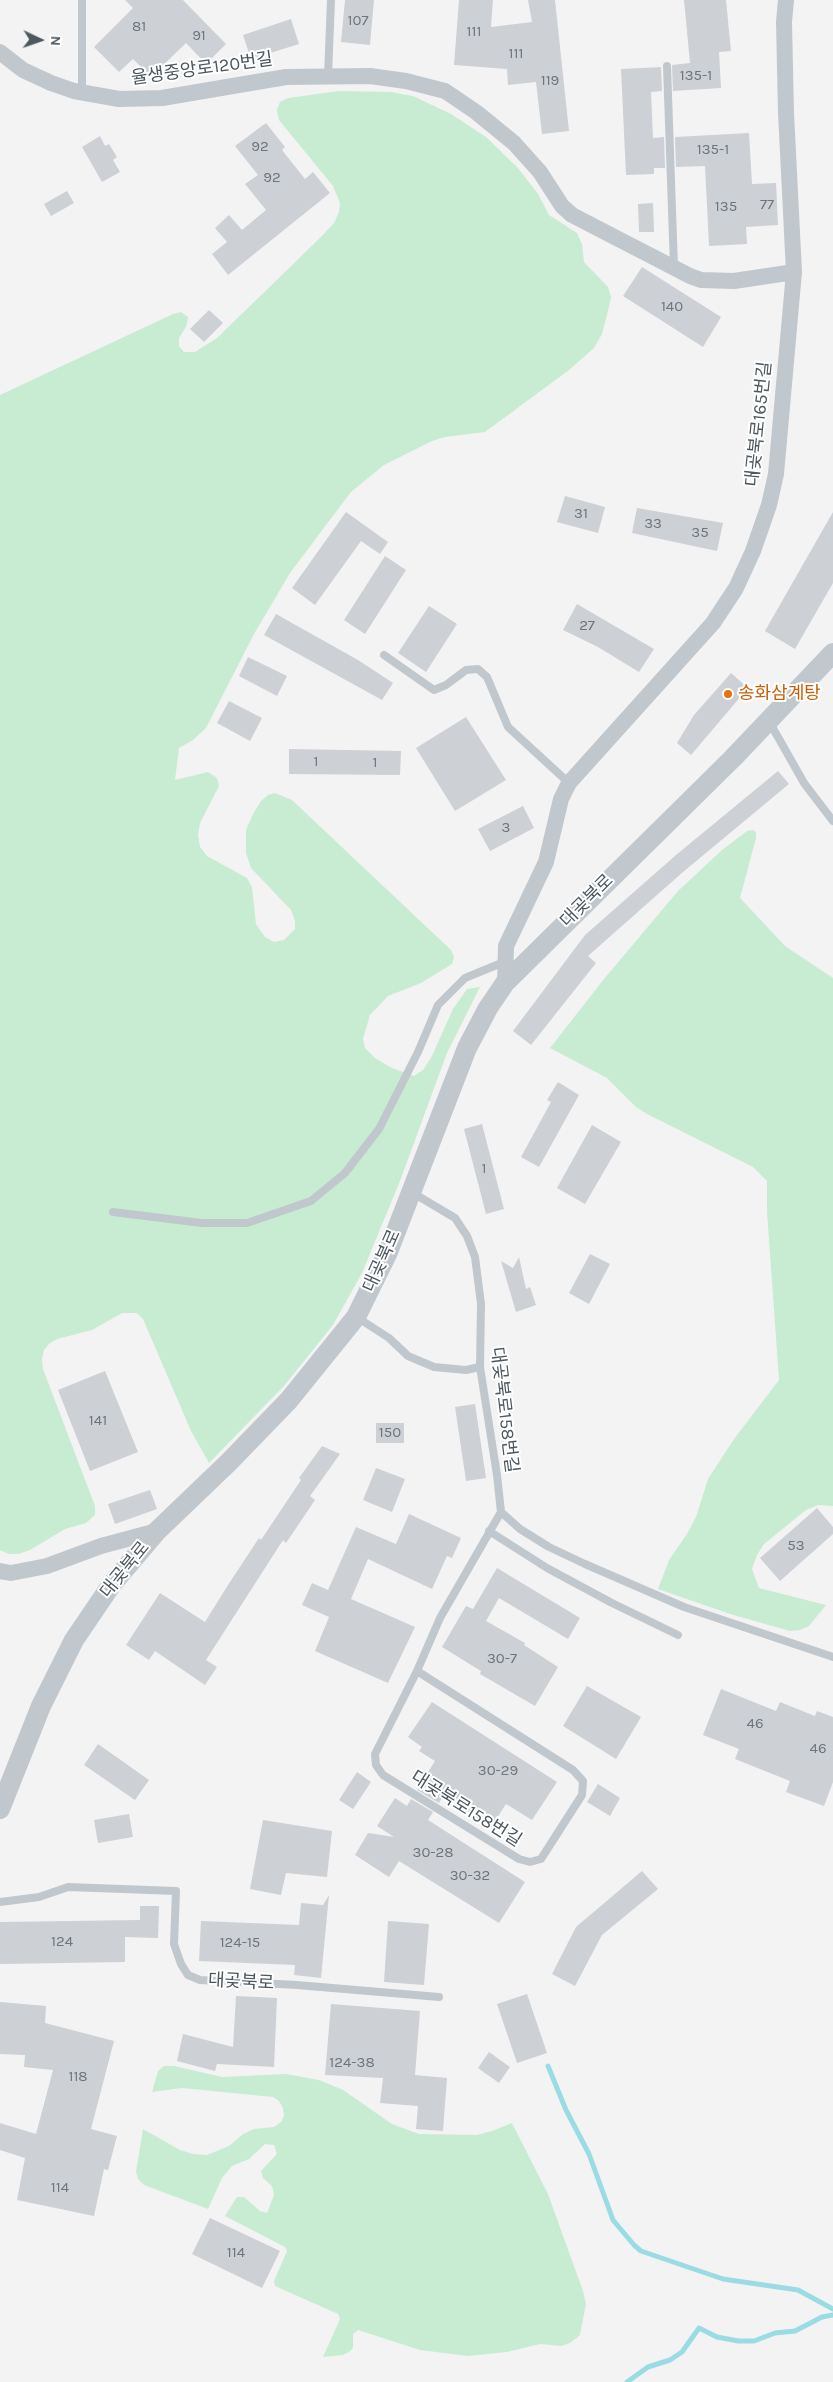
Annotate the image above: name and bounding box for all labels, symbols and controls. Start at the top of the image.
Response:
house number: 107 [348,12,368,30]
north arrow [15,15,65,65]
house number: 81 [132,18,146,36]
house number: 111 [467,23,481,41]
house number: 91 [192,27,206,45]
text: N [47,35,64,46]
house number: 111 [509,45,523,63]
street label: 율생중앙로120번길 [130,48,274,90]
house number: 135-1 [680,67,712,85]
house number: 119 [541,72,559,90]
house number: 92 [251,138,269,156]
house number: 135-1 [697,141,729,159]
house number: 92 [263,169,281,187]
house number: 77 [760,196,774,214]
house number: 135 [715,198,737,216]
house number: 140 [661,298,683,316]
street label: 대곶북로165번길 [742,360,776,488]
house number: 31 [574,505,588,523]
house number: 33 [644,515,662,533]
house number: 35 [691,524,709,542]
house number: 27 [579,617,595,635]
place label: 송화삼계탕 [738,683,821,705]
marker: 송화삼계탕 [722,688,734,700]
house number: 1 [314,753,318,771]
house number: 1 [373,754,377,772]
house number: 3 [502,819,510,837]
street label: 대곶북로 [556,870,618,932]
house number: 1 [482,1160,486,1178]
street label: 대곶북로 [359,1226,405,1296]
street label: 대곶북로158번길 [486,1346,522,1474]
house number: 141 [89,1412,107,1430]
house number: 150 [379,1424,401,1442]
street label: 대곶북로 [96,1537,154,1603]
house number: 53 [787,1537,805,1555]
house number: 30-7 [487,1650,517,1668]
house number: 46 [747,1715,763,1733]
house number: 46 [810,1740,826,1758]
house number: 30-29 [478,1762,518,1780]
street label: 대곶북로158번길 [407,1766,525,1852]
house number: 30-28 [413,1844,453,1862]
house number: 30-32 [450,1867,490,1885]
house number: 124 [51,1933,73,1951]
house number: 124-15 [220,1934,260,1952]
street label: 대곶북로 [207,1969,275,1995]
house number: 124-38 [329,2054,375,2072]
house number: 118 [68,2068,88,2086]
house number: 114 [51,2179,69,2197]
house number: 114 [227,2244,245,2262]

